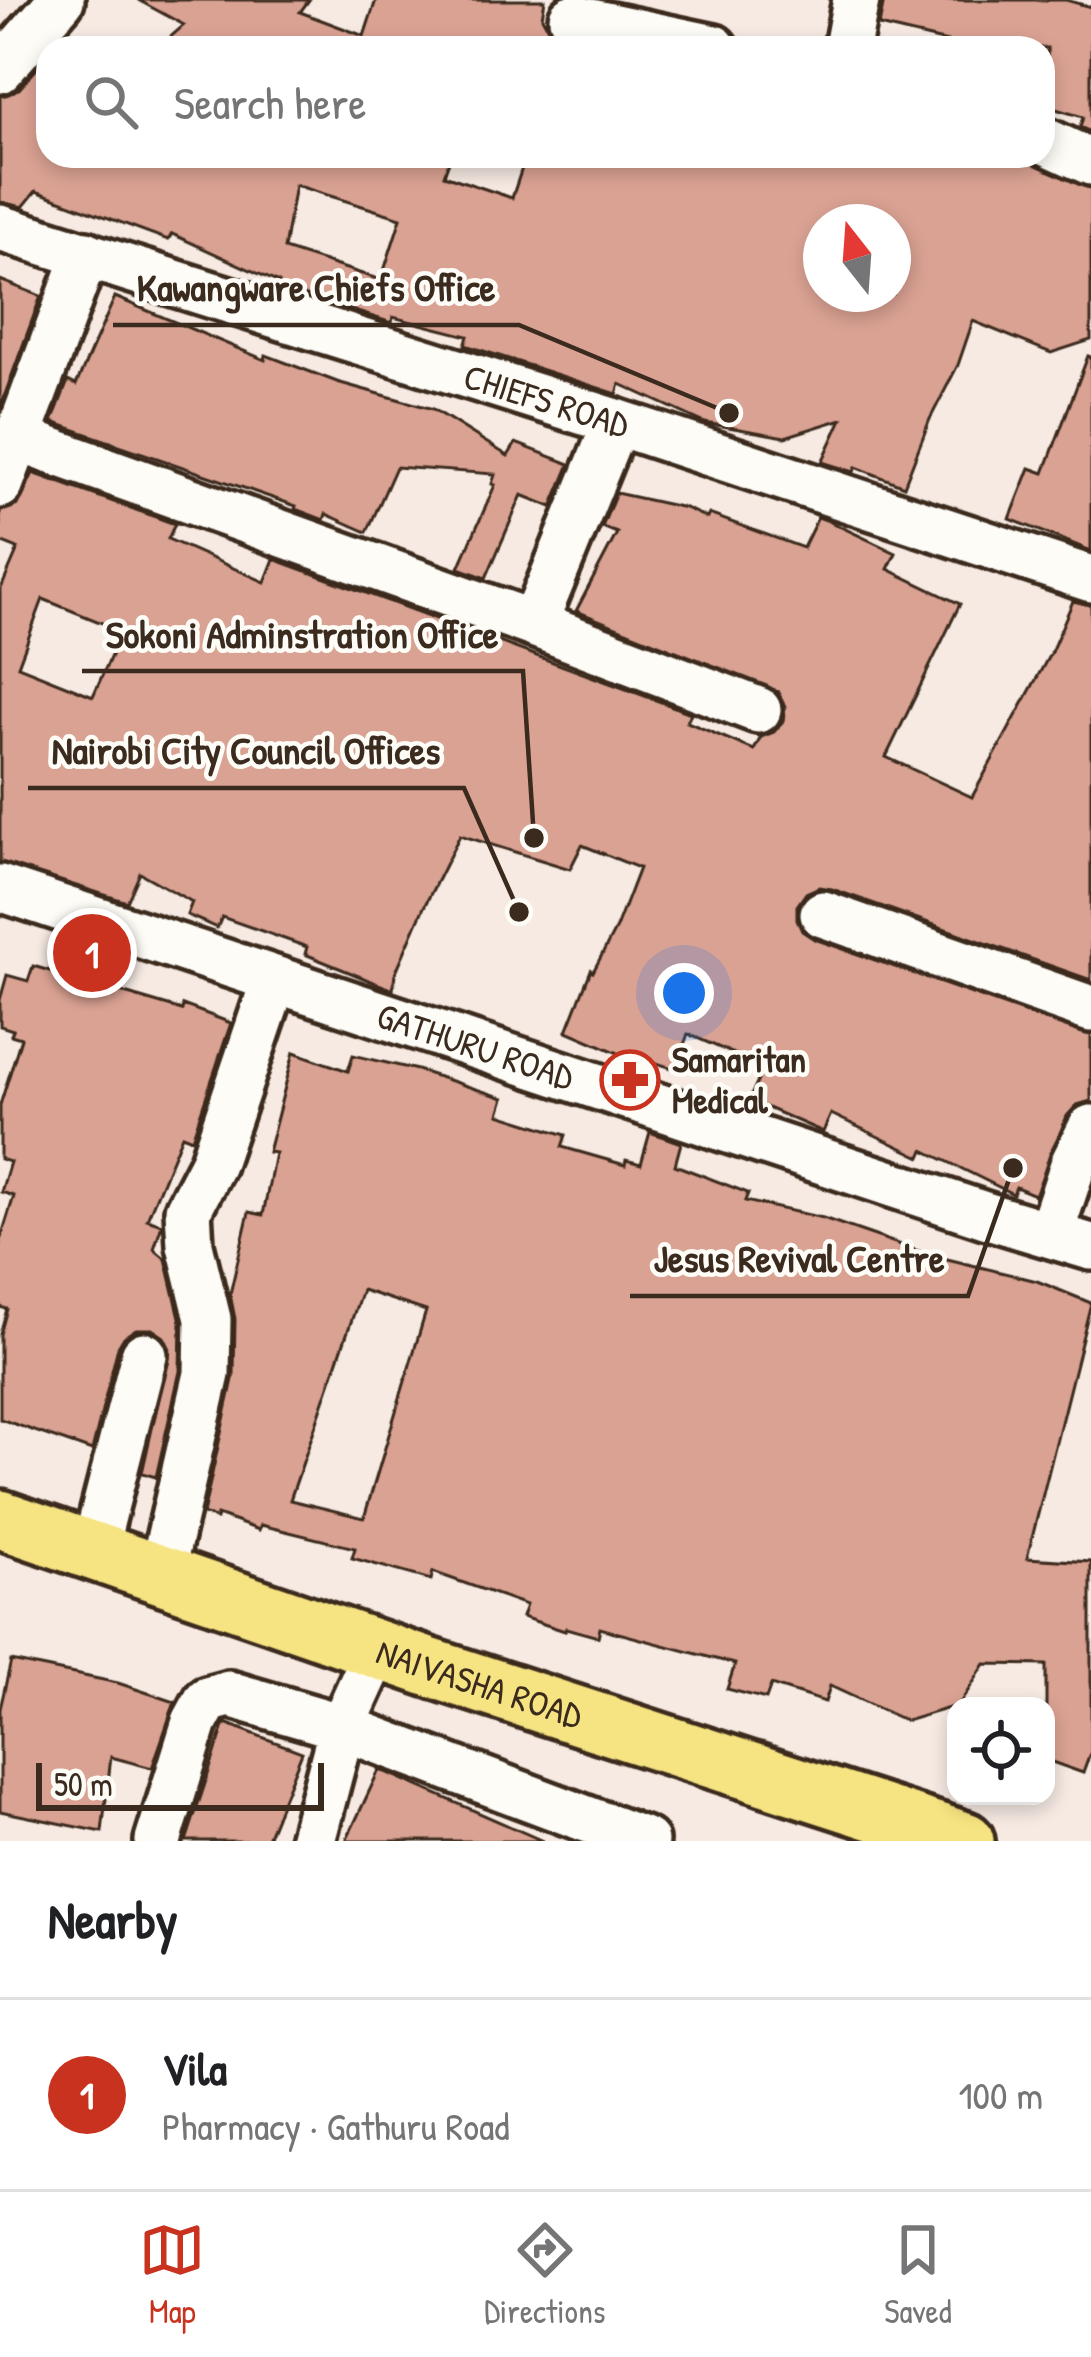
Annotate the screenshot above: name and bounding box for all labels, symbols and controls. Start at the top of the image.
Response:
search box [36,36,1055,168]
icon: search [78,69,144,135]
text: Search here [174,72,366,133]
north arrow [803,204,911,312]
callout: Kawangware Chiefs Office [113,250,519,325]
text: Kawangware Chiefs Office [137,260,496,314]
street label: CHIEFS ROAD [458,351,636,449]
callout: Sokoni Adminstration Office [82,596,523,671]
text: Sokoni Adminstration Office [106,607,499,660]
callout: Nairobi City Council Offices [28,713,464,788]
text: Nairobi City Council Offices [52,723,440,777]
pin: 1 [53,908,131,998]
your location [654,963,714,1023]
street label: GATHURU ROAD [371,990,580,1101]
place label: Samaritan Medical [672,1034,806,1124]
pharmacy icon: Samaritan Medical [599,1049,661,1111]
callout: Jesus Revival Centre [630,1221,968,1296]
text: Jesus Revival Centre [654,1231,945,1284]
street label: NAIVASHA ROAD [371,1626,589,1739]
map controls [947,1697,1055,1805]
button: locate [947,1697,1055,1805]
scale bar [36,1757,324,1810]
text: 50 m [54,1762,113,1806]
text: Nearby [48,1885,178,1954]
text: Vila [162,2038,227,2099]
text: 1 [80,2068,94,2121]
text: 100 m [958,2068,1043,2121]
text: Pharmacy · Gathuru Road [162,2099,510,2152]
tab: Map [139,2217,205,2333]
tab: Directions [484,2217,606,2333]
tab: Saved [884,2217,952,2333]

